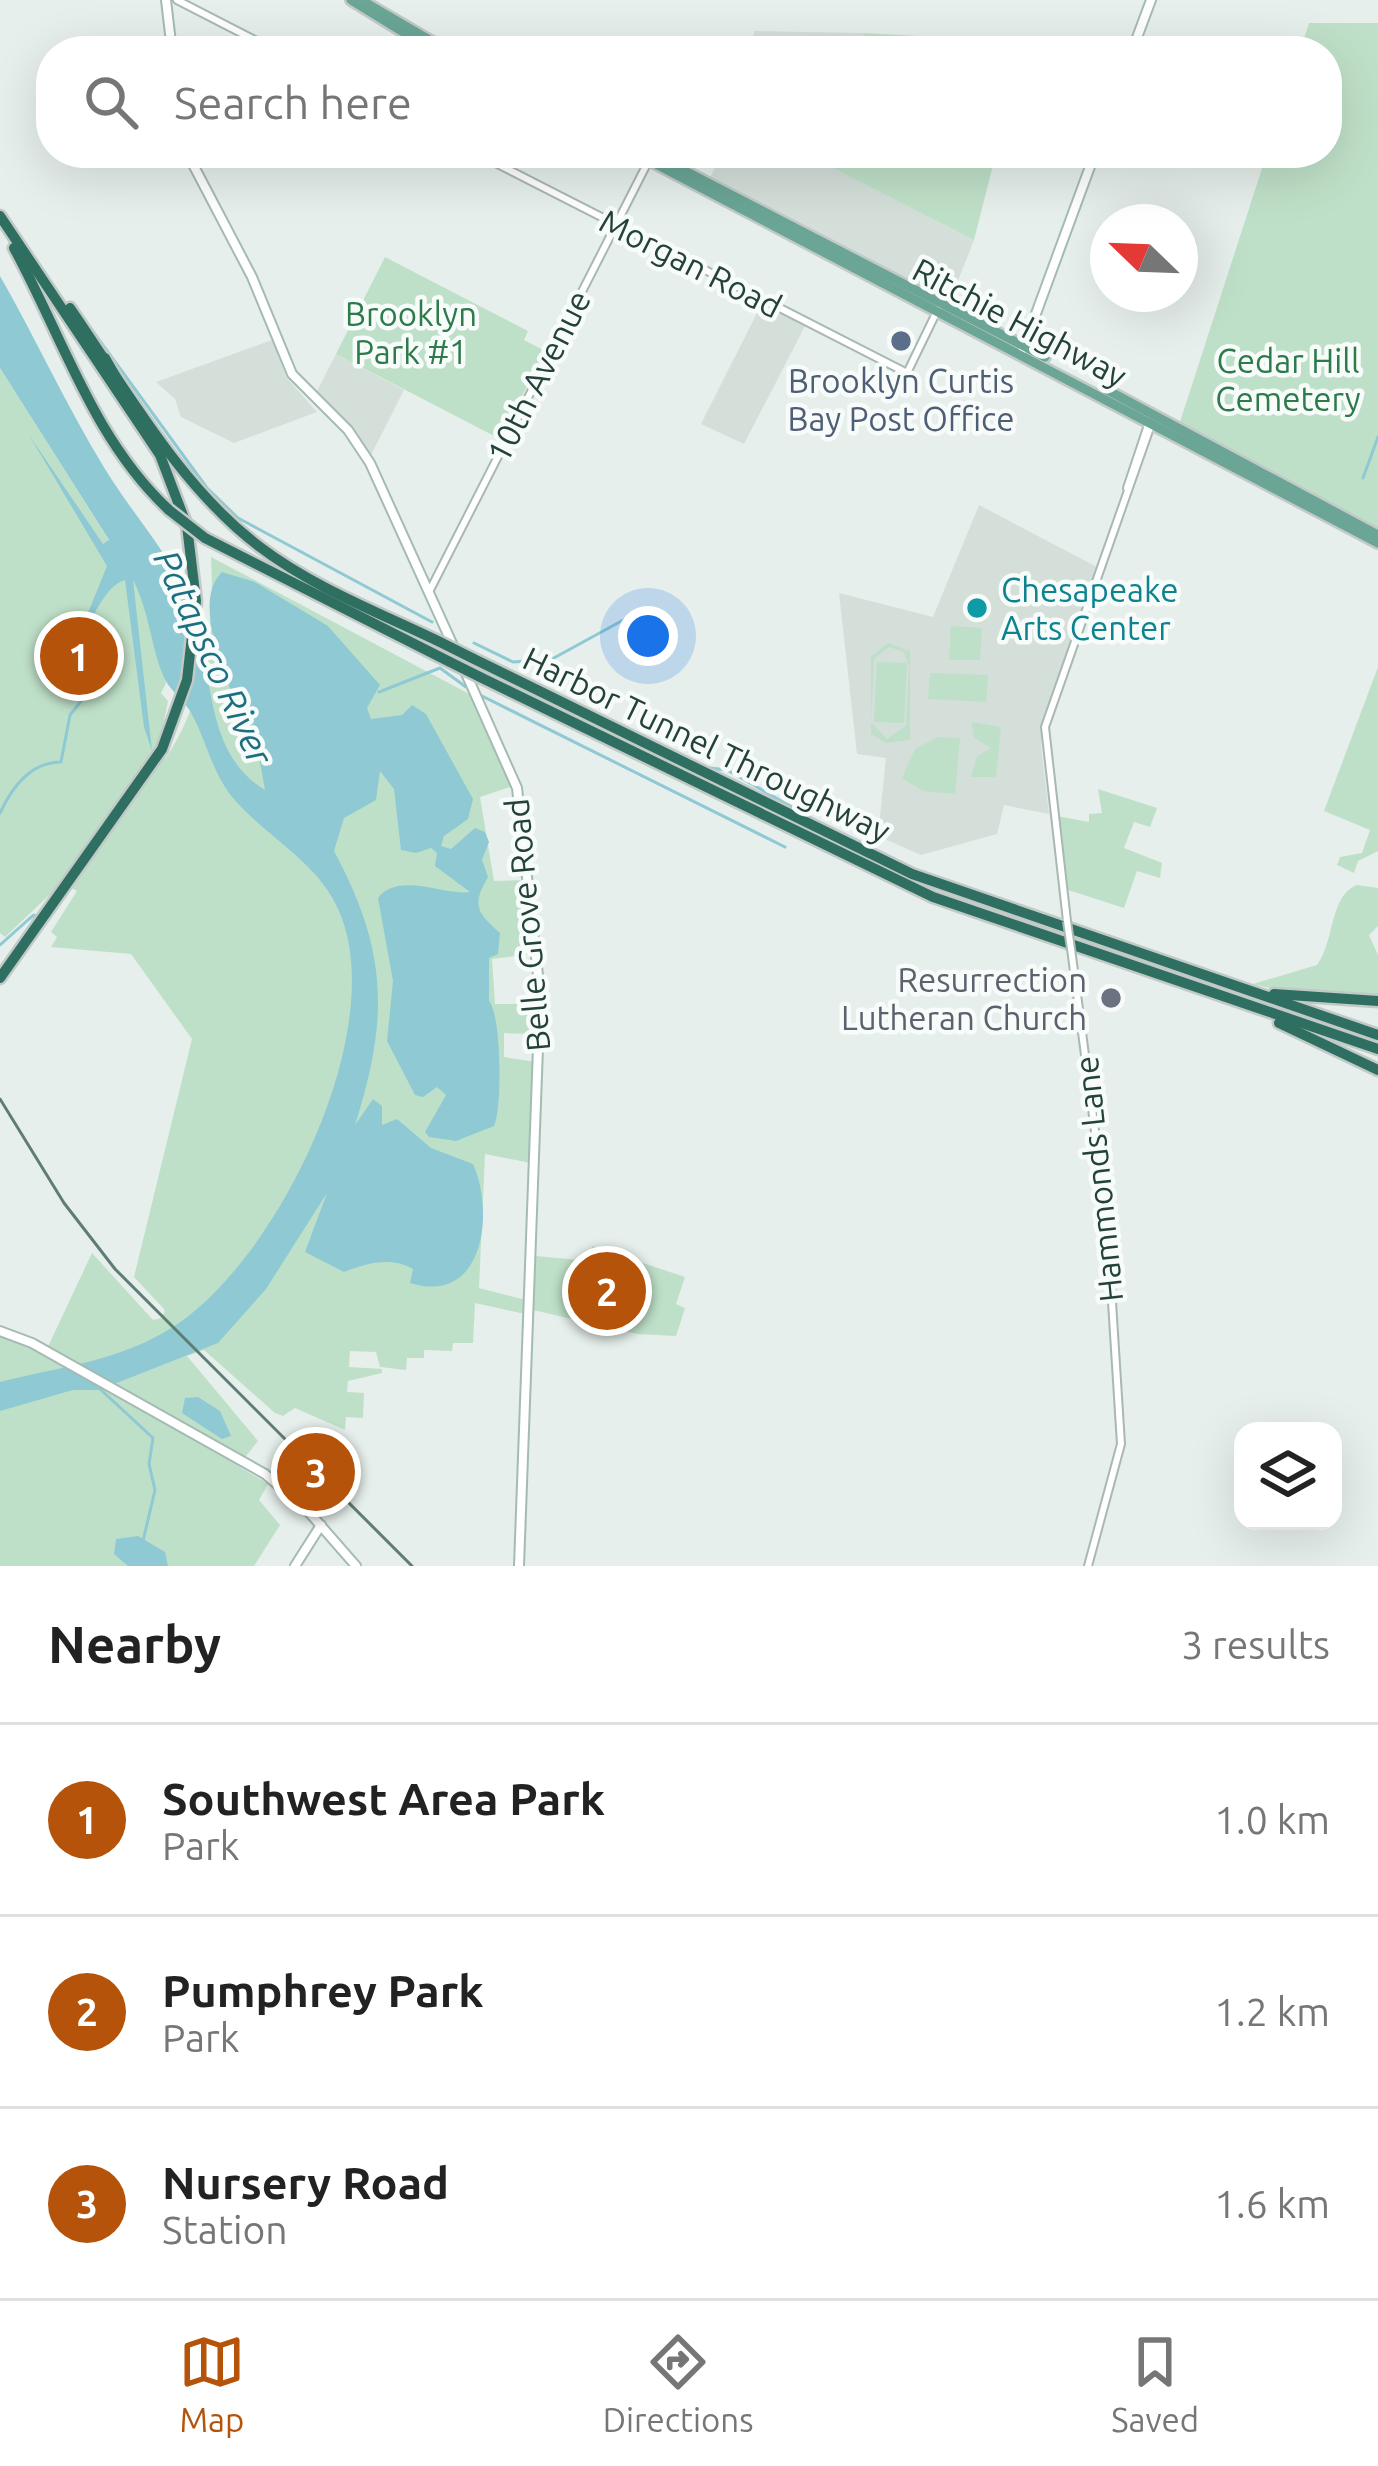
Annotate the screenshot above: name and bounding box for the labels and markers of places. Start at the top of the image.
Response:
marker: Brooklyn Curtis Bay Post Office [888,328,914,354]
place label: Brooklyn Curtis Bay Post Office [787,362,1015,437]
place label: Chesapeake Arts Center [1001,571,1178,646]
marker: Chesapeake Arts Center [964,595,990,621]
pin: 1 [40,611,118,701]
place label: Resurrection Lutheran Church [841,961,1087,1036]
marker: Resurrection Lutheran Church [1098,985,1124,1011]
pin: 2 [568,1246,646,1336]
pin: 3 [277,1427,355,1517]

